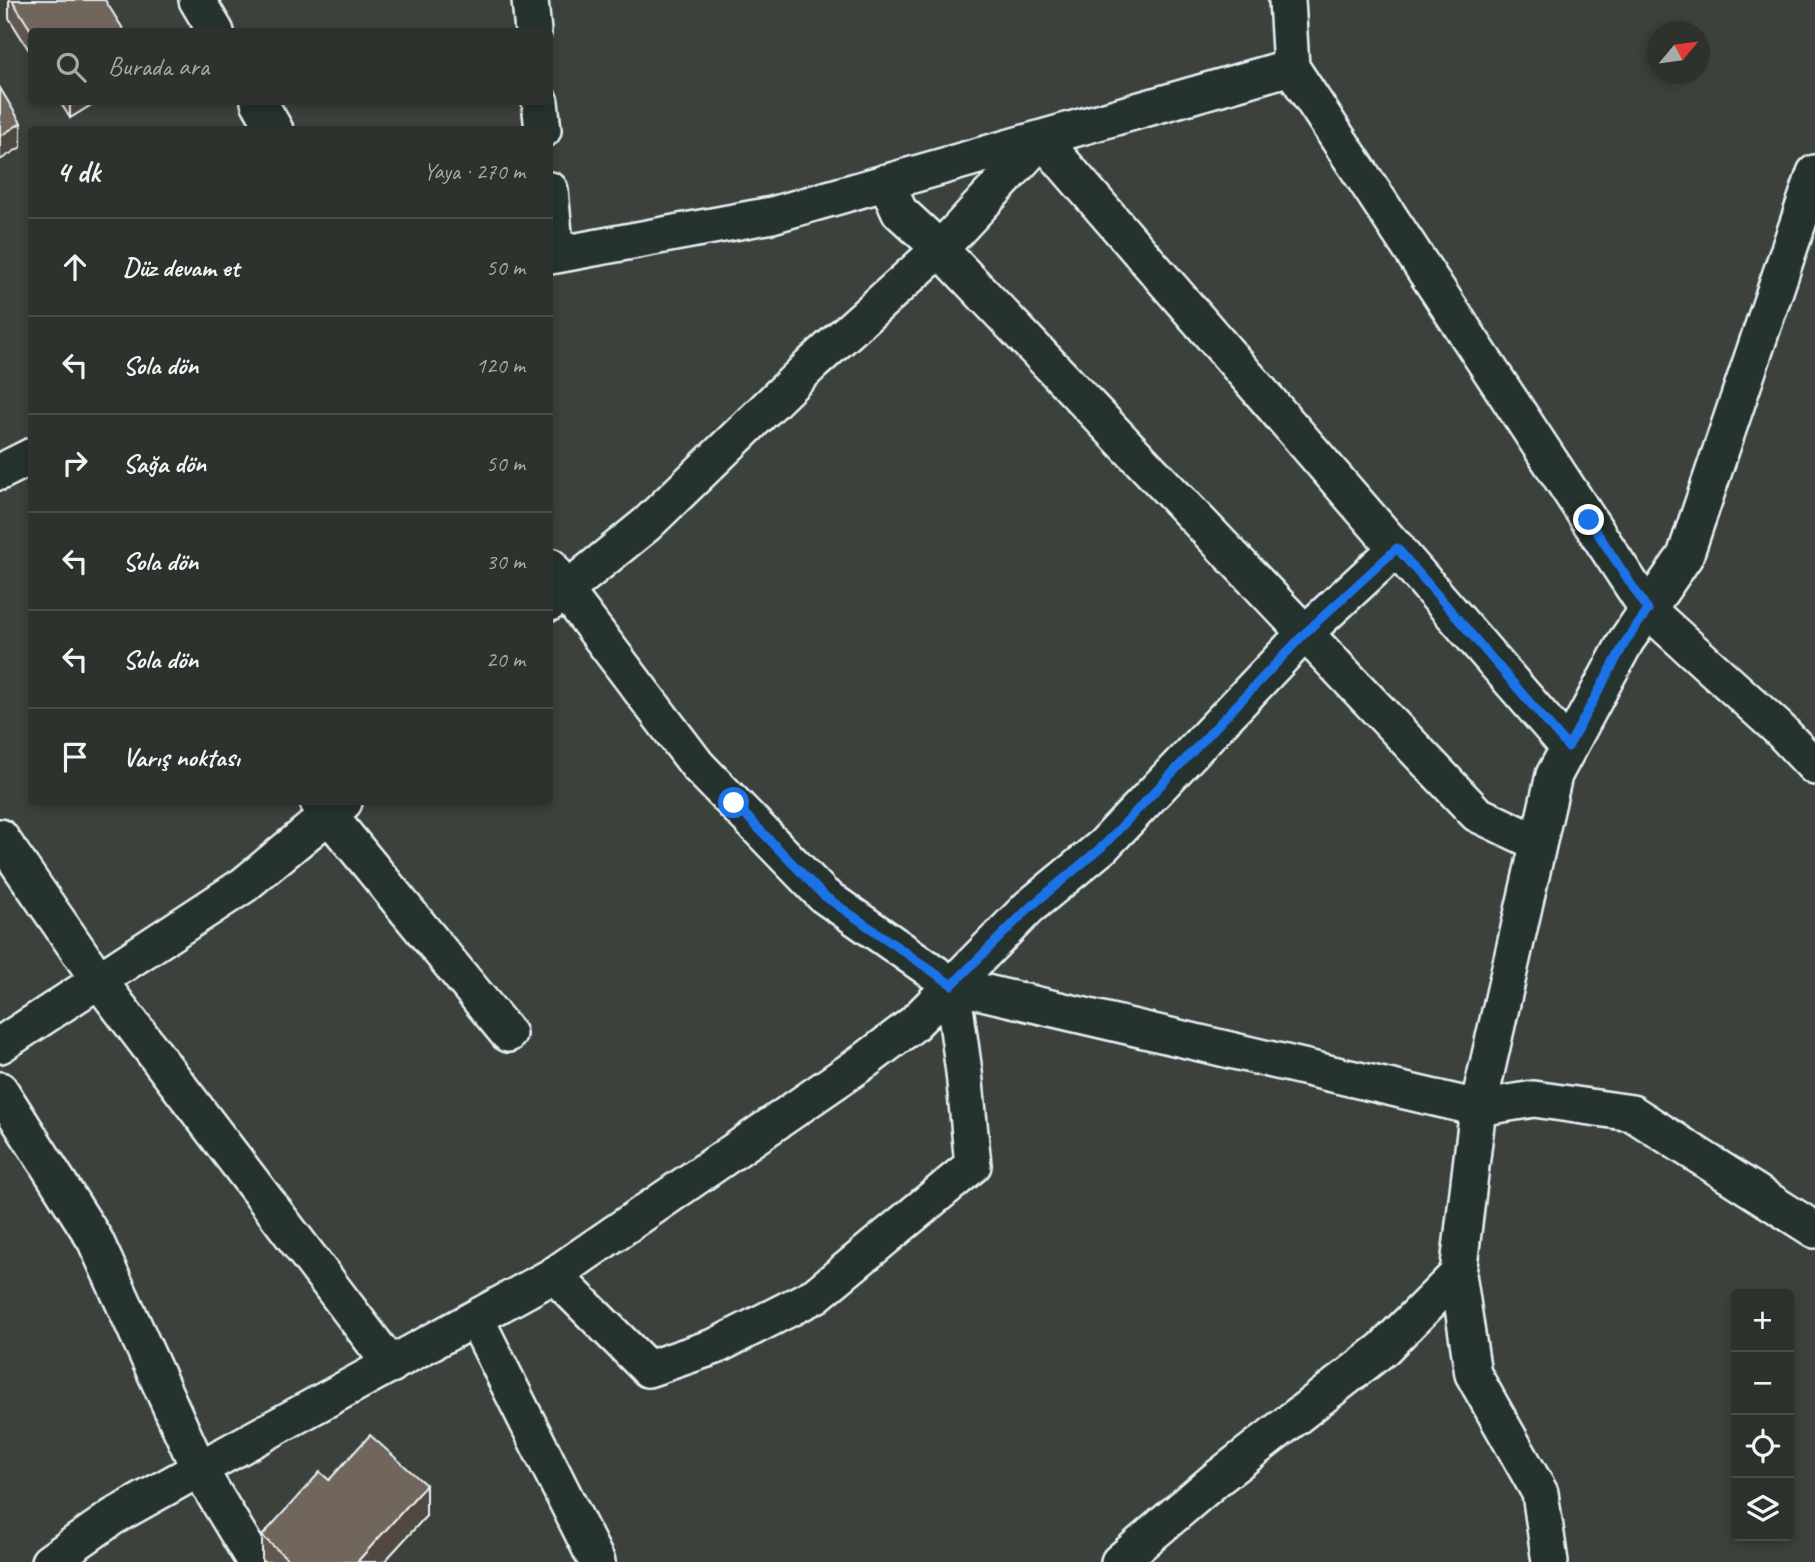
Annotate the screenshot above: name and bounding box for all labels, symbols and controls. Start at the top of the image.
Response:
north arrow [1647,21,1710,84]
search box [28,28,553,105]
icon: search [52,48,90,86]
text: Burada ara [108,50,209,83]
text: 4 dk [56,153,100,191]
text: Yaya · 270 m [423,157,525,186]
icon: ahead [56,248,94,286]
text: Düz devam et [123,251,239,284]
text: 50 m [486,253,525,282]
icon: left [56,346,94,384]
text: Sola dön [123,349,198,382]
text: 120 m [476,351,525,380]
icon: right [56,444,94,482]
text: Sağa dön [123,447,206,480]
text: 50 m [486,449,525,478]
route end [1573,504,1604,535]
icon: left [56,542,94,580]
text: Sola dön [123,545,198,578]
text: 30 m [486,547,525,576]
icon: left [56,640,94,678]
text: Sola dön [123,643,198,676]
text: 20 m [486,645,525,674]
icon: arrive [56,738,94,776]
text: Varış noktası [123,741,240,774]
route start [718,787,749,818]
map controls [1731,1289,1794,1541]
button: + [1731,1289,1794,1352]
button: − [1731,1352,1794,1415]
button: locate [1731,1415,1794,1478]
button: layers [1731,1478,1794,1541]

